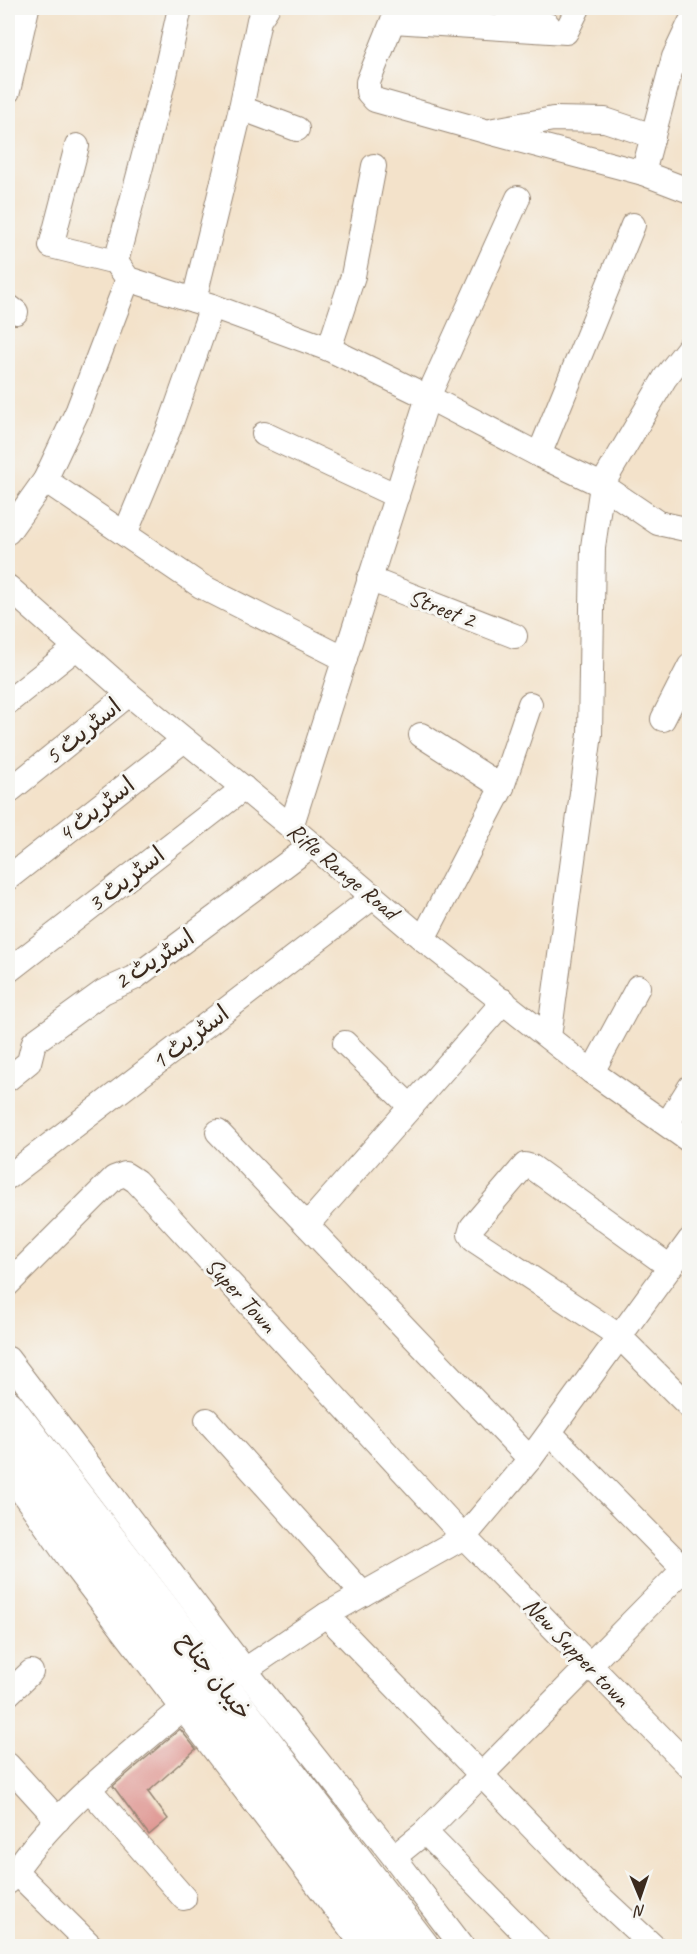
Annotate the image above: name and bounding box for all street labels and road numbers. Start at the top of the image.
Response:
street label: Street 2 [404,582,482,635]
street label: اسٹریٹ 5 [39,691,127,771]
street label: اسٹریٹ 4 [51,770,141,848]
street label: Rifle Range Road [281,816,408,929]
street label: اسٹریٹ 3 [81,840,171,918]
street label: اسٹریٹ 2 [108,922,200,996]
street label: اسٹریٹ 1 [145,998,235,1076]
street label: Super Town [199,1251,284,1340]
street label: New Supper town [517,1591,638,1714]
street label: خیبان جناح [171,1626,259,1727]

